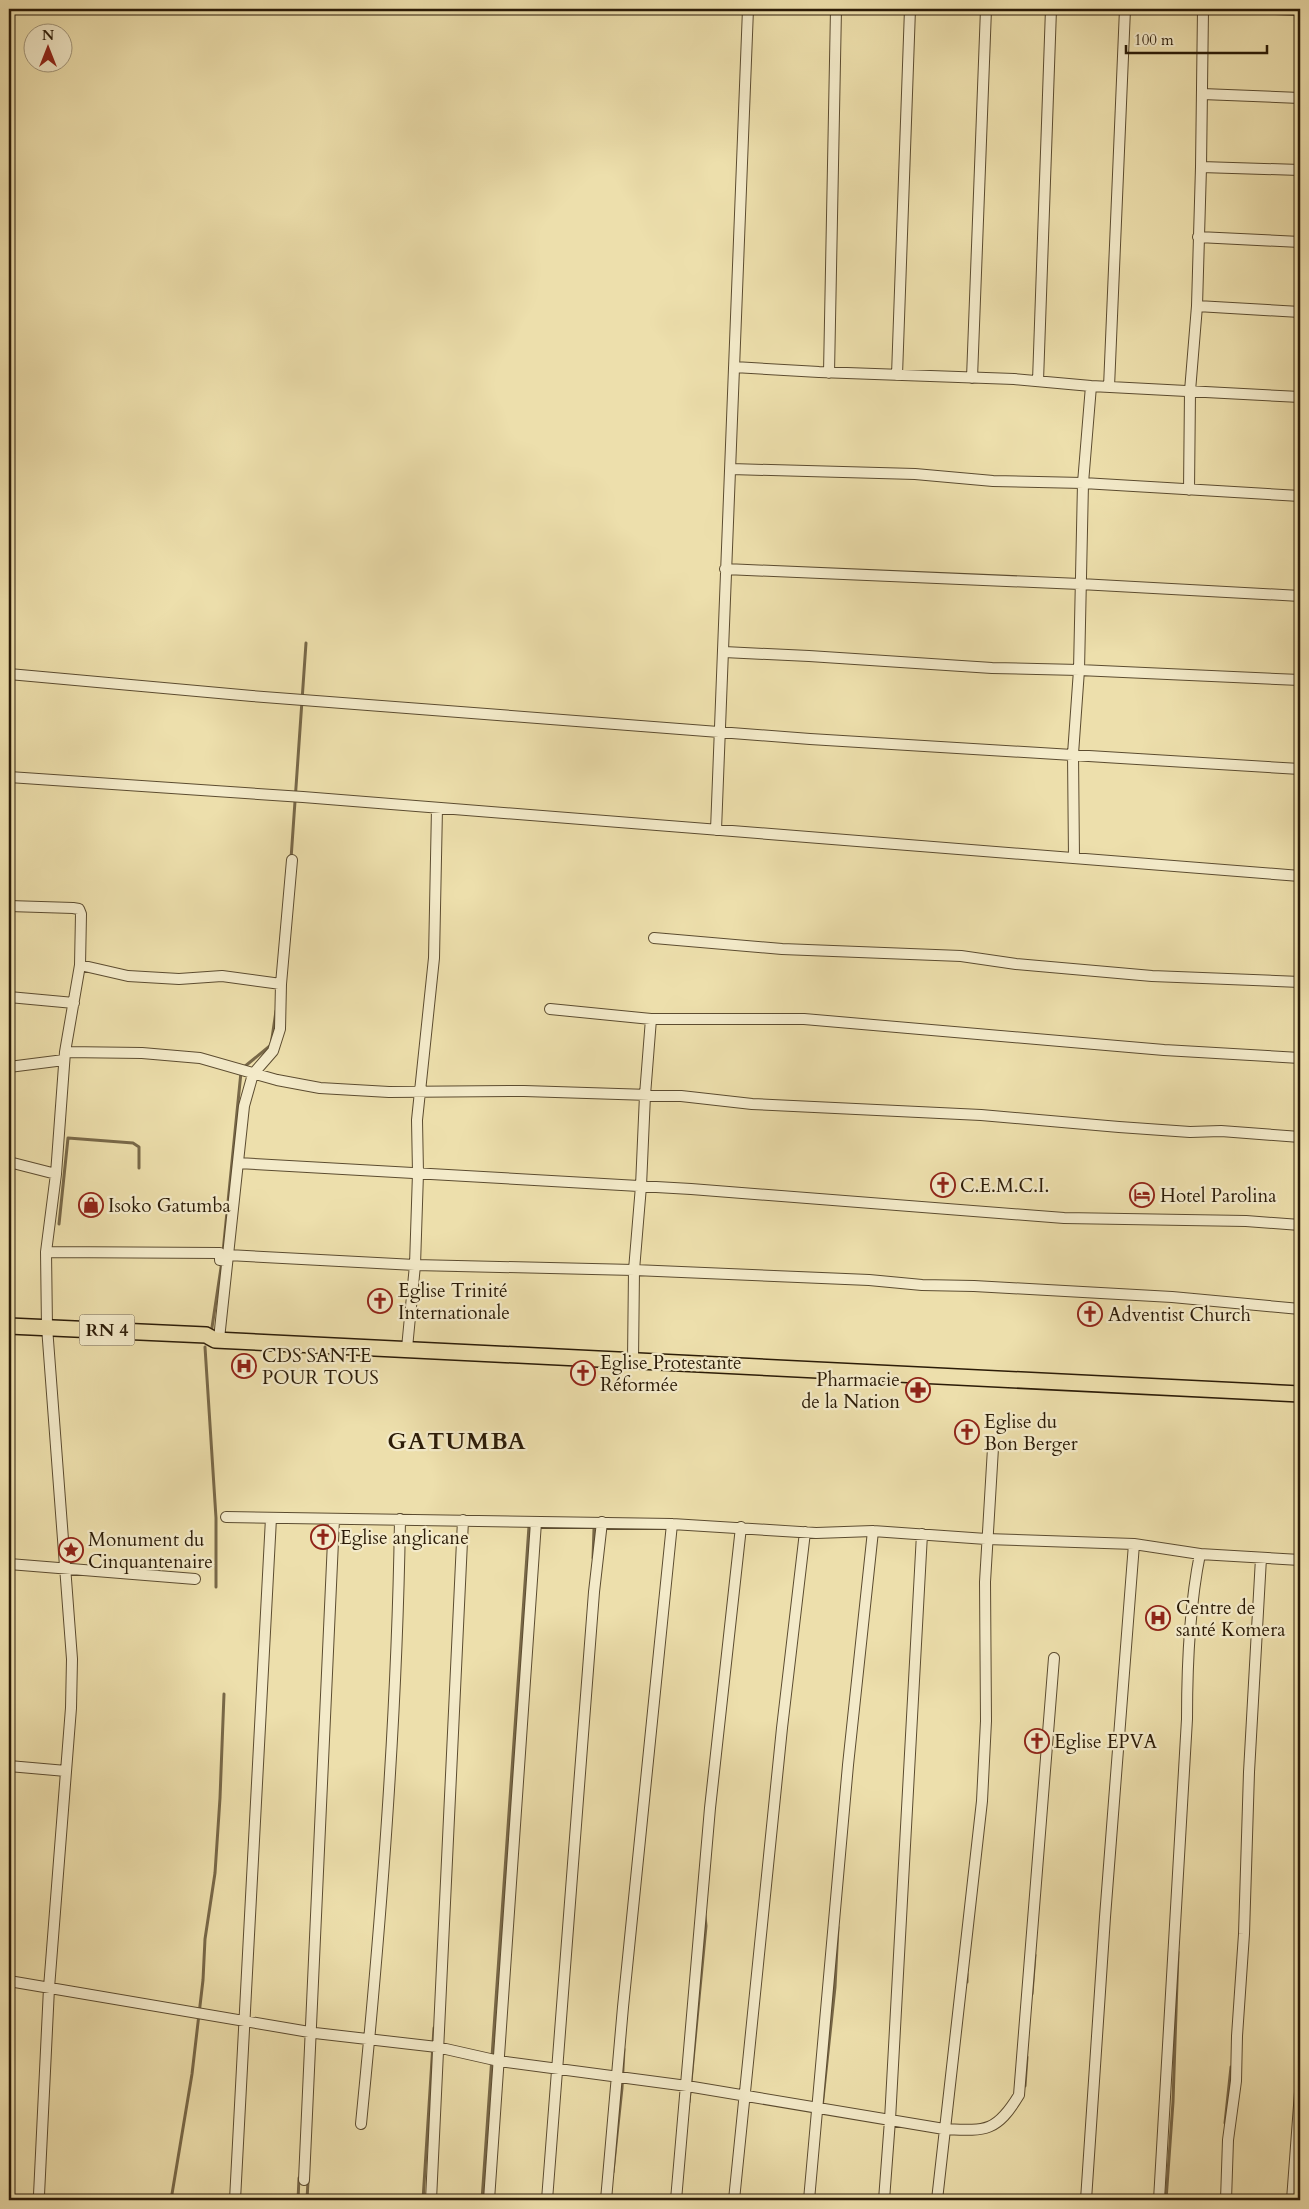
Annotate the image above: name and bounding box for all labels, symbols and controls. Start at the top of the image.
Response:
north arrow [22,22,72,72]
scale bar [1126,22,1268,54]
text: N [42,26,54,45]
text: 100 m [1134,30,1174,50]
church icon: C.E.M.C.I. [930,1172,956,1198]
place label: C.E.M.C.I. [960,1173,1049,1199]
hotel icon: Hotel Parolina [1129,1182,1155,1208]
place label: Hotel Parolina [1160,1183,1277,1209]
shop icon: Isoko Gatumba [78,1192,104,1218]
place label: Isoko Gatumba [108,1193,231,1219]
place label: Eglise Trinité Internationale [398,1278,510,1326]
church icon: Eglise Trinité Internationale [367,1288,393,1314]
church icon: Adventist Church [1077,1301,1103,1327]
place label: Adventist Church [1108,1302,1251,1328]
road number: RN 4 [80,1314,134,1346]
place label: CDS SANTE POUR TOUS [262,1343,379,1391]
place label: Eglise Protestante Réformée [600,1350,742,1398]
hospital icon: CDS SANTE POUR TOUS [231,1353,257,1379]
church icon: Eglise Protestante Réformée [570,1360,596,1386]
place label: Pharmacie de la Nation [801,1367,900,1415]
pharmacy icon: Pharmacie de la Nation [905,1377,931,1403]
place label: Eglise du Bon Berger [984,1409,1078,1457]
church icon: Eglise du Bon Berger [954,1419,980,1445]
district label: GATUMBA [387,1425,527,1458]
church icon: Eglise anglicane [310,1524,336,1550]
place label: Eglise anglicane [340,1525,469,1551]
place label: Monument du Cinquantenaire [88,1527,213,1575]
place icon: Monument du Cinquantenaire [58,1537,84,1563]
place label: Centre de santé Komera [1176,1595,1285,1643]
hospital icon: Centre de santé Komera [1145,1605,1171,1631]
church icon: Eglise EPVA [1024,1728,1050,1754]
place label: Eglise EPVA [1054,1729,1158,1755]

